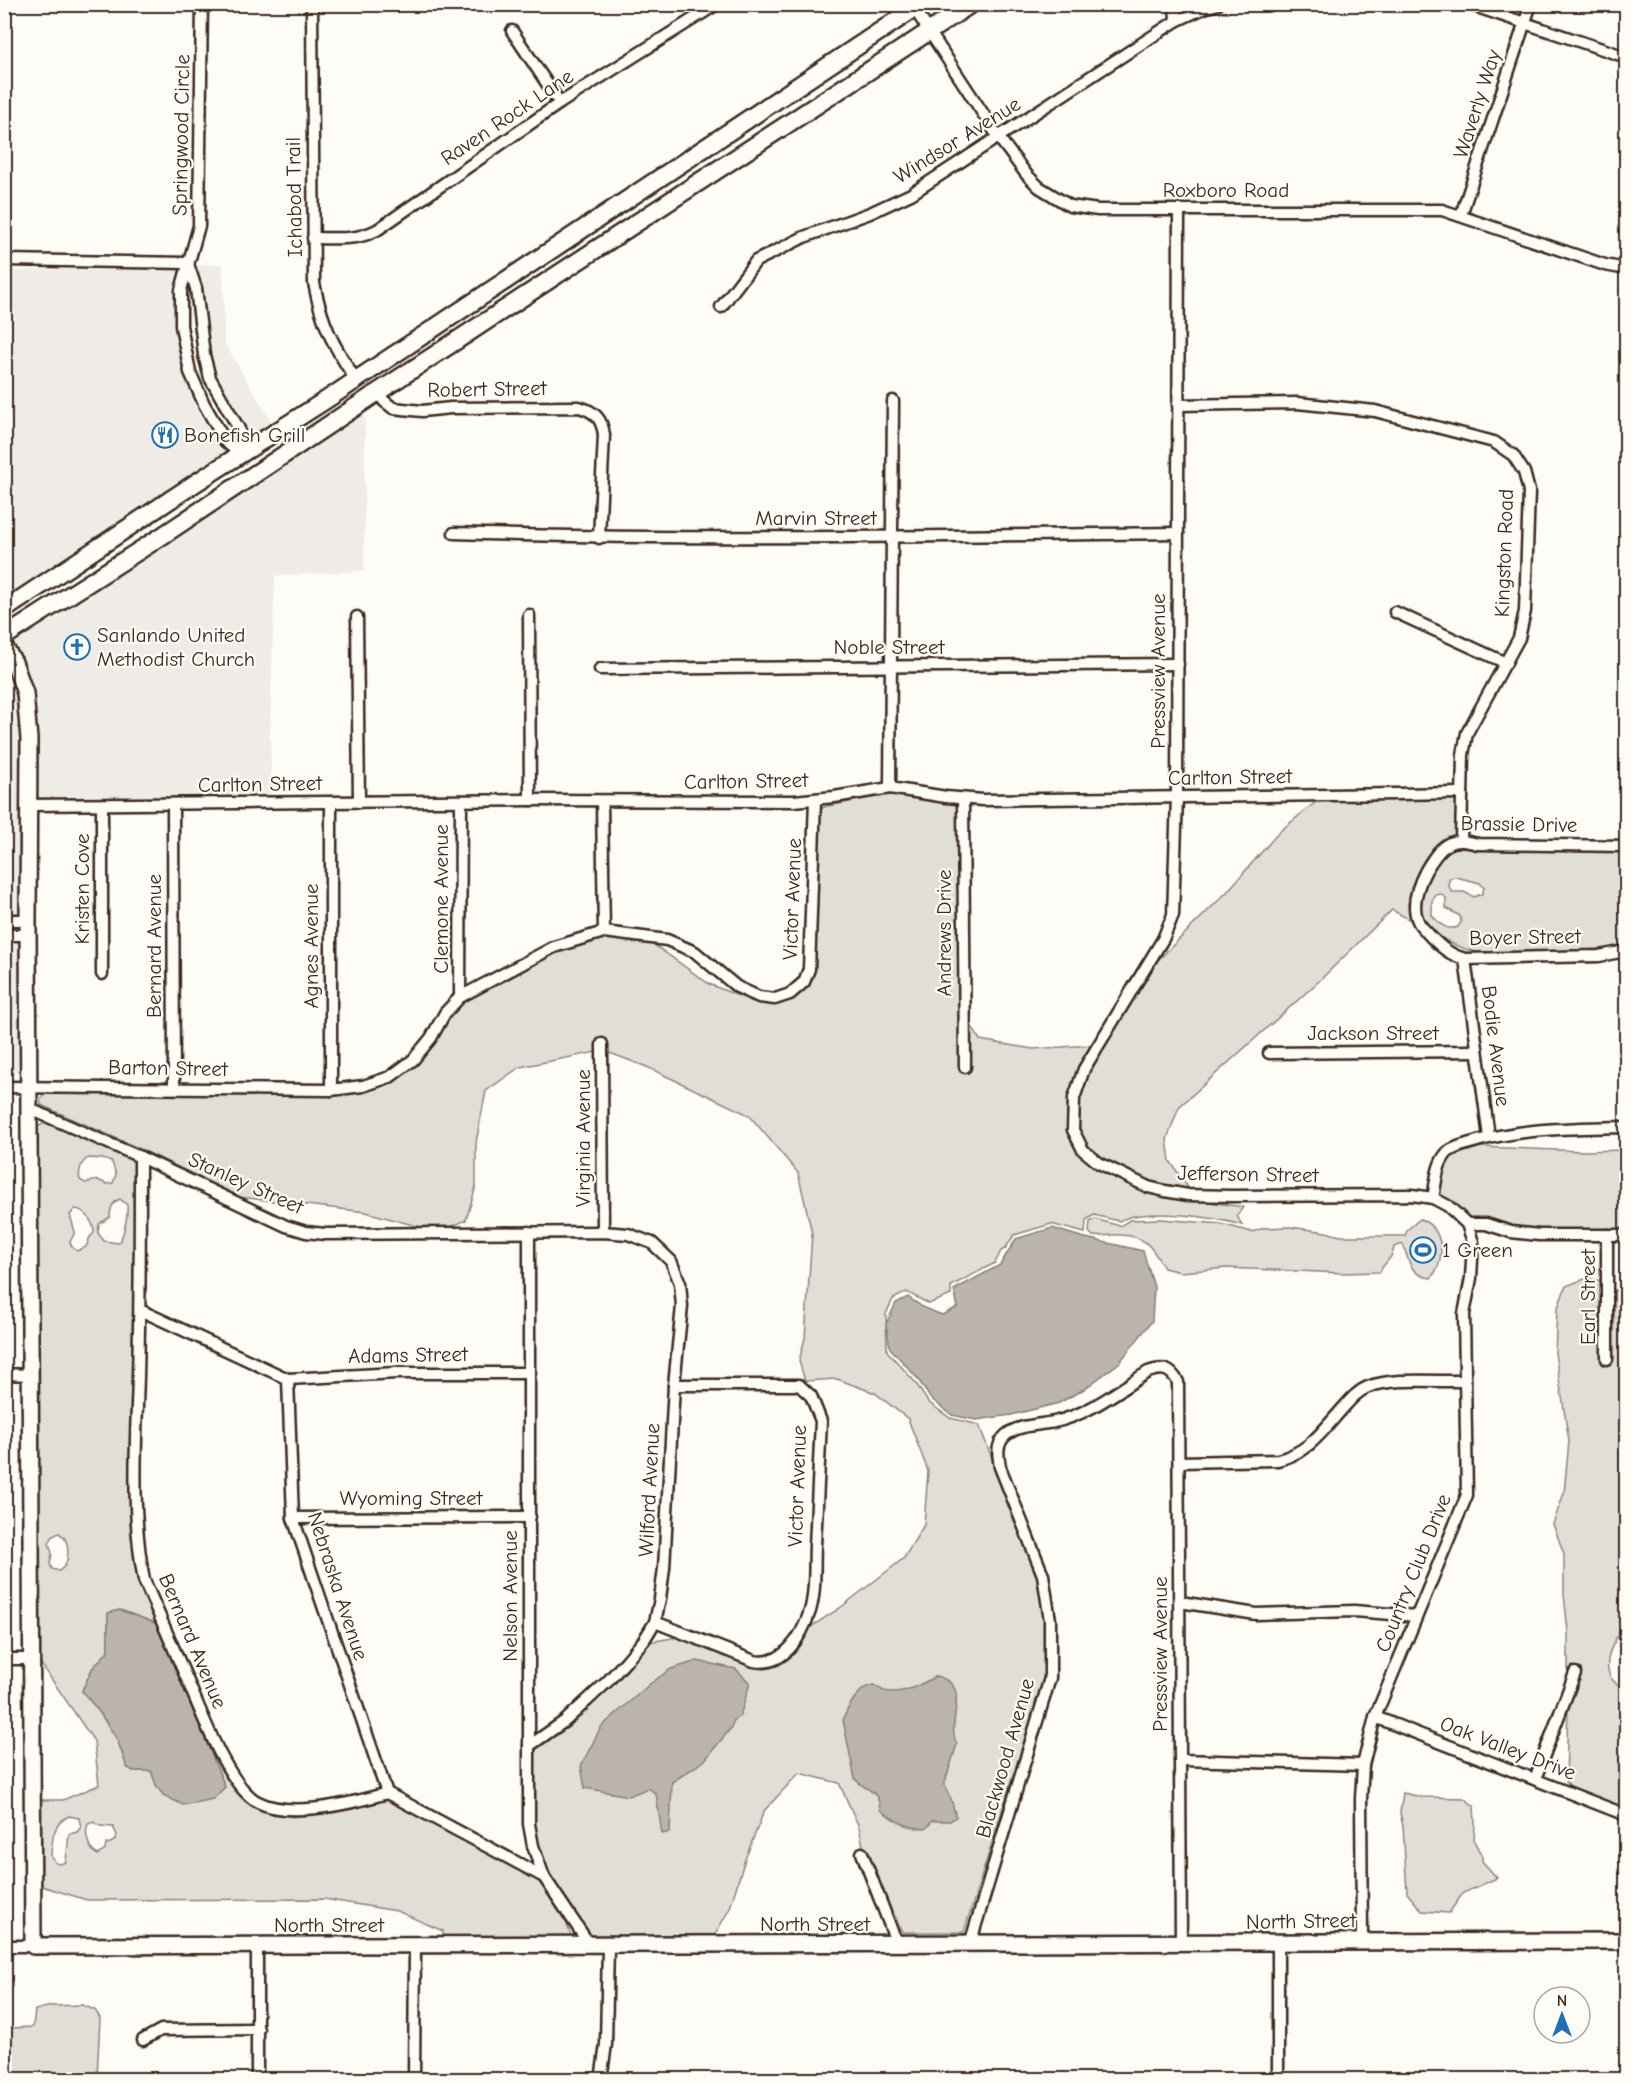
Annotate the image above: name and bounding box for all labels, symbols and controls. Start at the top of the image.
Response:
street label: Waverly Way [1448,46,1506,161]
street label: Springwood Circle [168,54,194,216]
street label: Raven Rock Lane [436,64,578,170]
street label: Windsor Avenue [889,91,1025,189]
street label: Ichabod Trail [281,137,307,257]
street label: Roxboro Road [1163,178,1289,202]
street label: Robert Street [427,376,548,402]
restaurant icon: Bonefish Grill [150,420,180,450]
place label: Bonefish Grill [184,423,305,447]
street label: Kingston Road [1490,488,1518,618]
street label: Marvin Street [755,506,878,530]
street label: Pressview Avenue [1146,593,1170,749]
place label: Sanlando United Methodist Church [97,623,255,671]
church icon: Sanlando United Methodist Church [62,632,92,662]
street label: Noble Street [834,635,945,659]
street label: Carlton Street [1168,764,1293,790]
street label: Carlton Street [684,768,809,794]
street label: Carlton Street [198,771,323,797]
street label: Brassie Drive [1460,811,1578,837]
street label: Clemone Avenue [429,824,453,974]
street label: Kristen Cove [70,834,94,944]
street label: Victor Avenue [778,838,806,960]
street label: Andrews Drive [932,870,956,996]
street label: Bernard Avenue [142,874,166,1018]
street label: Agnes Avenue [299,883,323,1009]
street label: Boyer Street [1469,924,1582,950]
street label: Bodie Avenue [1477,984,1515,1108]
street label: Jackson Street [1307,1021,1440,1045]
street label: Barton Street [108,1055,229,1081]
street label: Virginia Avenue [571,1069,595,1207]
street label: Stanley Street [185,1147,308,1219]
street label: Jefferson Street [1177,1161,1320,1187]
sports icon: 1 Green [1408,1235,1438,1265]
place label: 1 Green [1442,1238,1513,1262]
street label: Earl Street [1576,1248,1600,1345]
street label: Adams Street [348,1342,469,1368]
street label: Wilford Avenue [634,1422,664,1558]
street label: Victor Avenue [783,1425,811,1547]
street label: Wyoming Street [340,1486,483,1510]
street label: Country Club Drive [1370,1490,1456,1656]
street label: Nebraska Avenue [303,1509,373,1663]
street label: Nelson Avenue [498,1530,522,1662]
street label: Bernard Avenue [154,1570,232,1712]
street label: Pressview Avenue [1148,1576,1172,1732]
street label: Blackwood Avenue [971,1675,1039,1841]
street label: Oak Valley Drive [1437,1711,1579,1785]
street label: North Street [1246,1908,1357,1934]
street label: North Street [760,1912,871,1936]
street label: North Street [274,1913,385,1937]
north arrow [1532,1985,1592,2045]
text: N [1557,1992,1567,2010]

